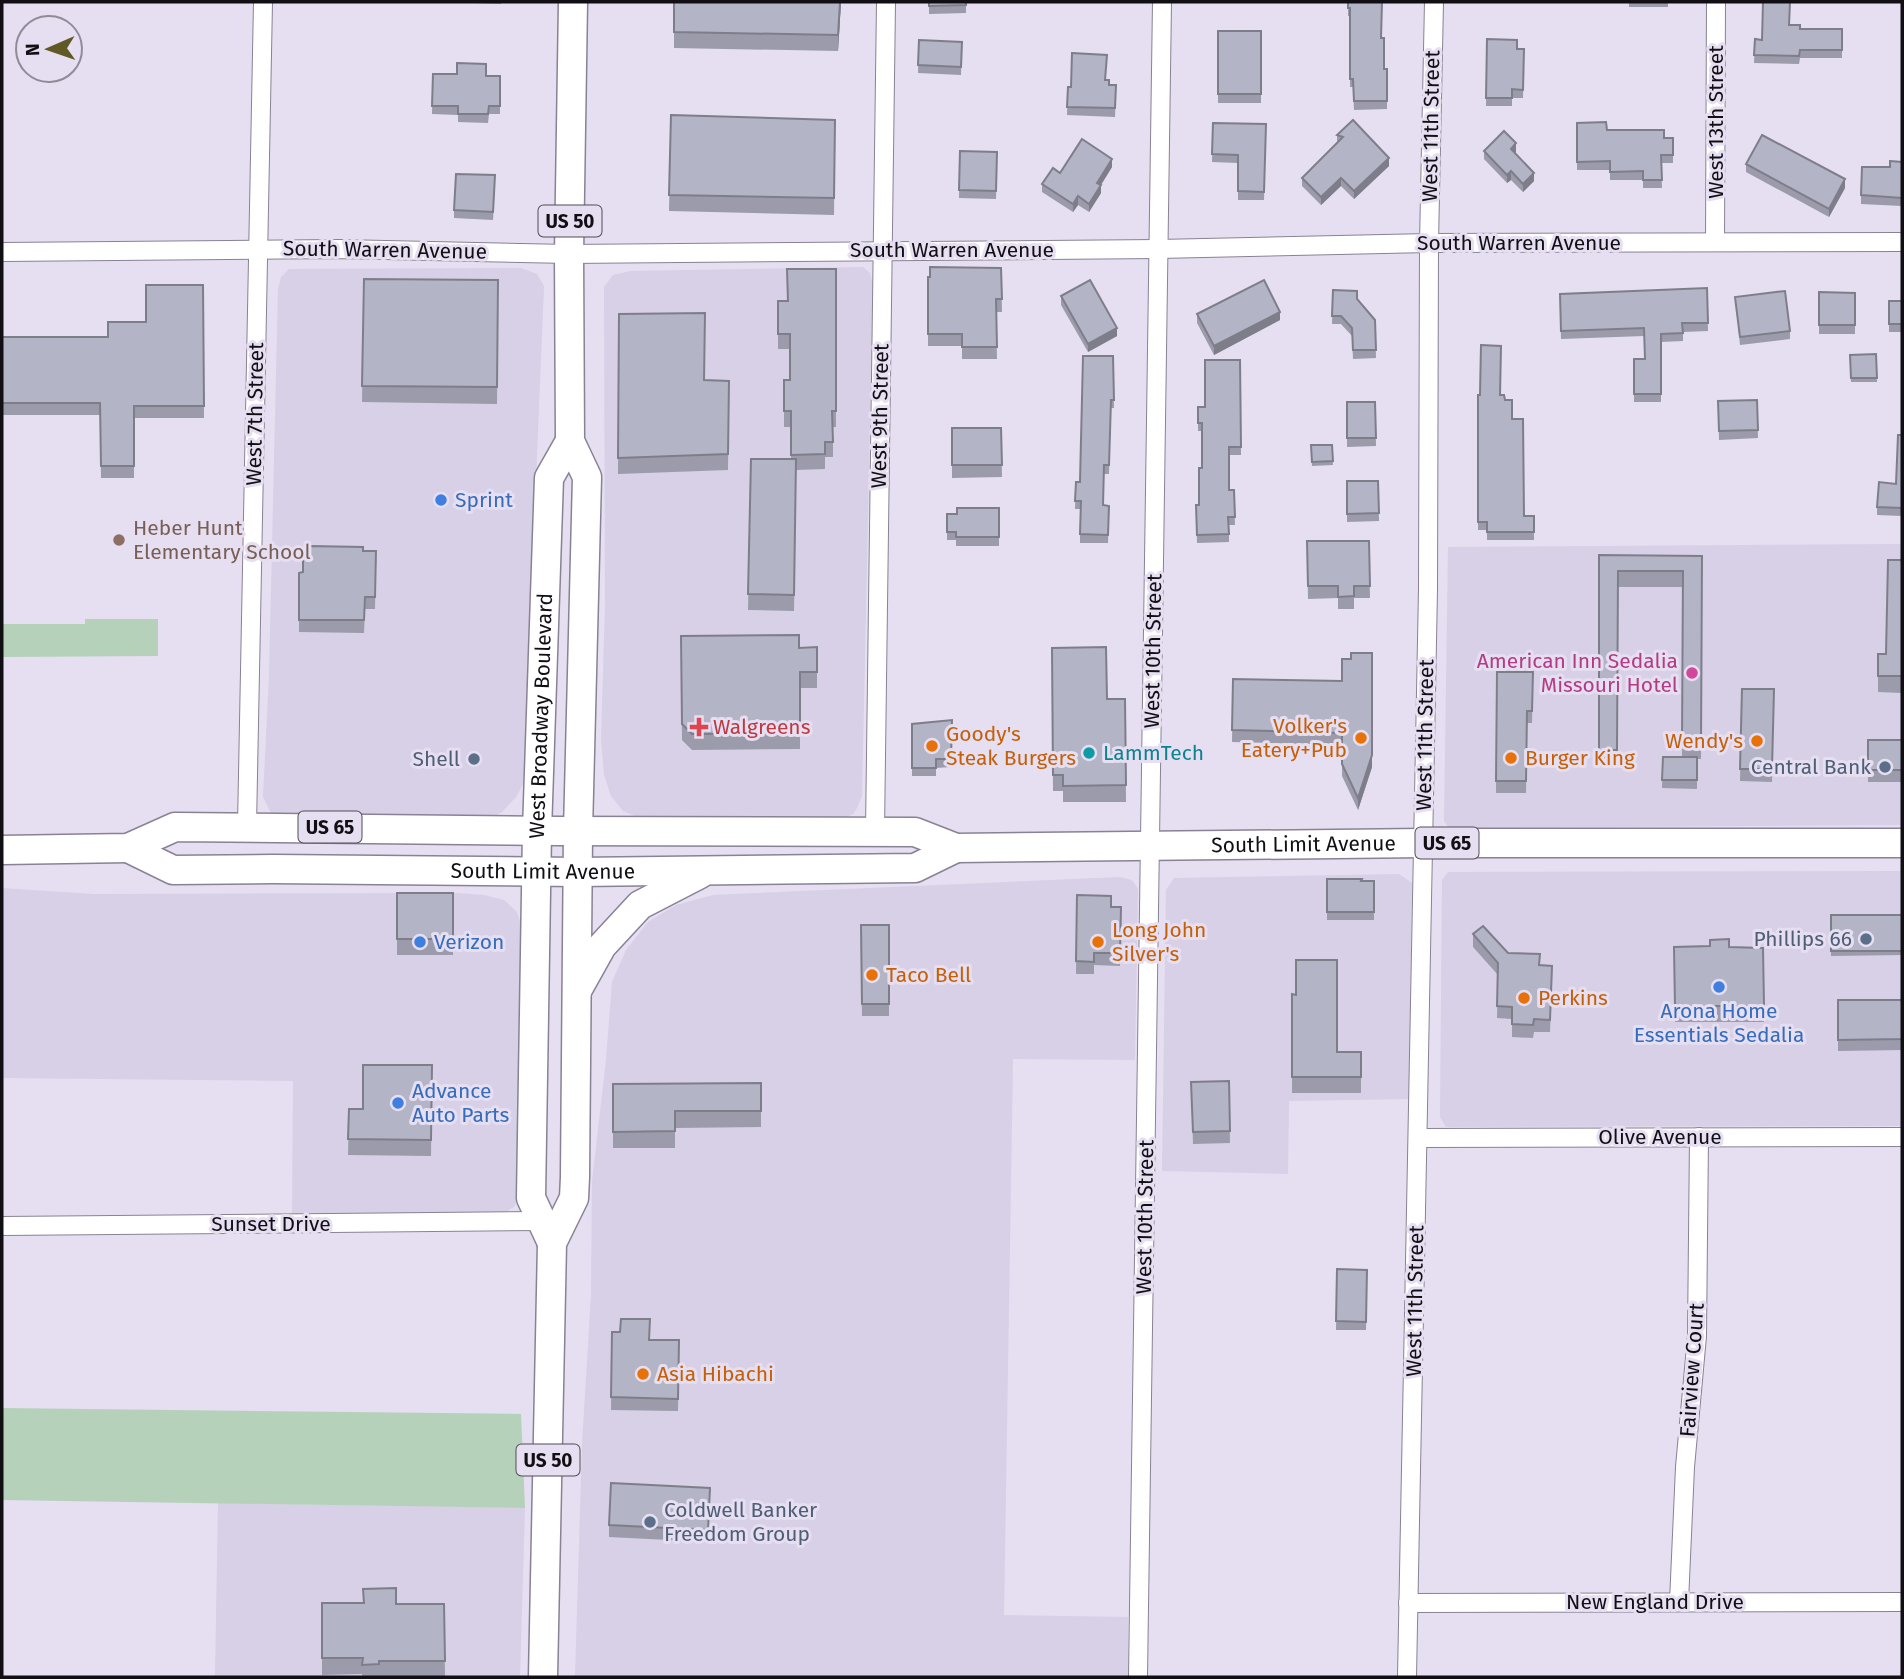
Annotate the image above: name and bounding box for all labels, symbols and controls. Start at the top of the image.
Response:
north arrow [14,14,84,84]
text: N [21,43,44,56]
street label: West 13th Street [1703,45,1729,199]
street label: West 11th Street [1417,49,1445,202]
road number: US 50 [538,206,602,236]
street label: South Warren Avenue [1417,230,1621,256]
street label: South Warren Avenue [283,235,487,265]
street label: South Warren Avenue [850,237,1054,263]
street label: West 7th Street [241,342,269,486]
street label: West 9th Street [866,343,894,489]
place label: Sprint [455,487,513,513]
marker: Sprint [433,492,449,508]
place label: Heber Hunt Elementary School [133,515,311,565]
marker: Heber Hunt Elementary School [111,532,127,548]
street label: West 10th Street [1139,573,1167,729]
street label: West Broadway Boulevard [524,592,558,839]
place label: American Inn Sedalia Missouri Hotel [1477,648,1678,698]
street label: West 11th Street [1411,658,1439,811]
marker: American Inn Sedalia Missouri Hotel [1684,665,1700,681]
place label: Volker's Eatery+Pub [1241,713,1347,763]
place label: Walgreens [713,714,811,740]
marker: Walgreens [691,719,707,735]
place label: Goody's Steak Burgers [946,721,1076,771]
place label: Wendy's [1665,728,1743,754]
marker: Volker's Eatery+Pub [1353,730,1369,746]
marker: Wendy's [1749,733,1765,749]
marker: Goody's Steak Burgers [924,738,940,754]
place label: LammTech [1103,740,1204,766]
marker: LammTech [1081,745,1097,761]
place label: Burger King [1525,745,1635,771]
place label: Shell [412,746,460,772]
marker: Burger King [1503,750,1519,766]
marker: Shell [466,751,482,767]
place label: Central Bank [1751,754,1871,780]
marker: Central Bank [1877,759,1893,775]
road number: US 65 [298,812,362,842]
road number: US 65 [1416,828,1478,858]
street label: South Limit Avenue [1211,830,1396,858]
street label: South Limit Avenue [450,858,635,885]
place label: Long John Silver's [1112,917,1206,967]
place label: Phillips 66 [1754,926,1852,952]
place label: Verizon [434,929,504,955]
marker: Phillips 66 [1858,931,1874,947]
marker: Verizon [412,934,428,950]
marker: Long John Silver's [1090,934,1106,950]
place label: Taco Bell [886,962,971,988]
marker: Taco Bell [864,967,880,983]
marker: Arona Home Essentials Sedalia [1711,979,1727,995]
place label: Perkins [1538,985,1608,1011]
marker: Perkins [1516,990,1532,1006]
place label: Arona Home Essentials Sedalia [1634,998,1804,1048]
place label: Advance Auto Parts [412,1078,510,1128]
marker: Advance Auto Parts [390,1095,406,1111]
street label: Olive Avenue [1598,1124,1722,1150]
street label: West 10th Street [1131,1139,1159,1295]
street label: Sunset Drive [211,1211,331,1237]
street label: West 11th Street [1401,1224,1429,1377]
street label: Fairview Court [1674,1302,1710,1438]
place label: Asia Hibachi [657,1361,774,1387]
marker: Asia Hibachi [635,1366,651,1382]
road number: US 50 [516,1444,580,1476]
place label: Coldwell Banker Freedom Group [664,1497,817,1547]
marker: Coldwell Banker Freedom Group [642,1514,658,1530]
street label: New England Drive [1566,1589,1744,1615]

